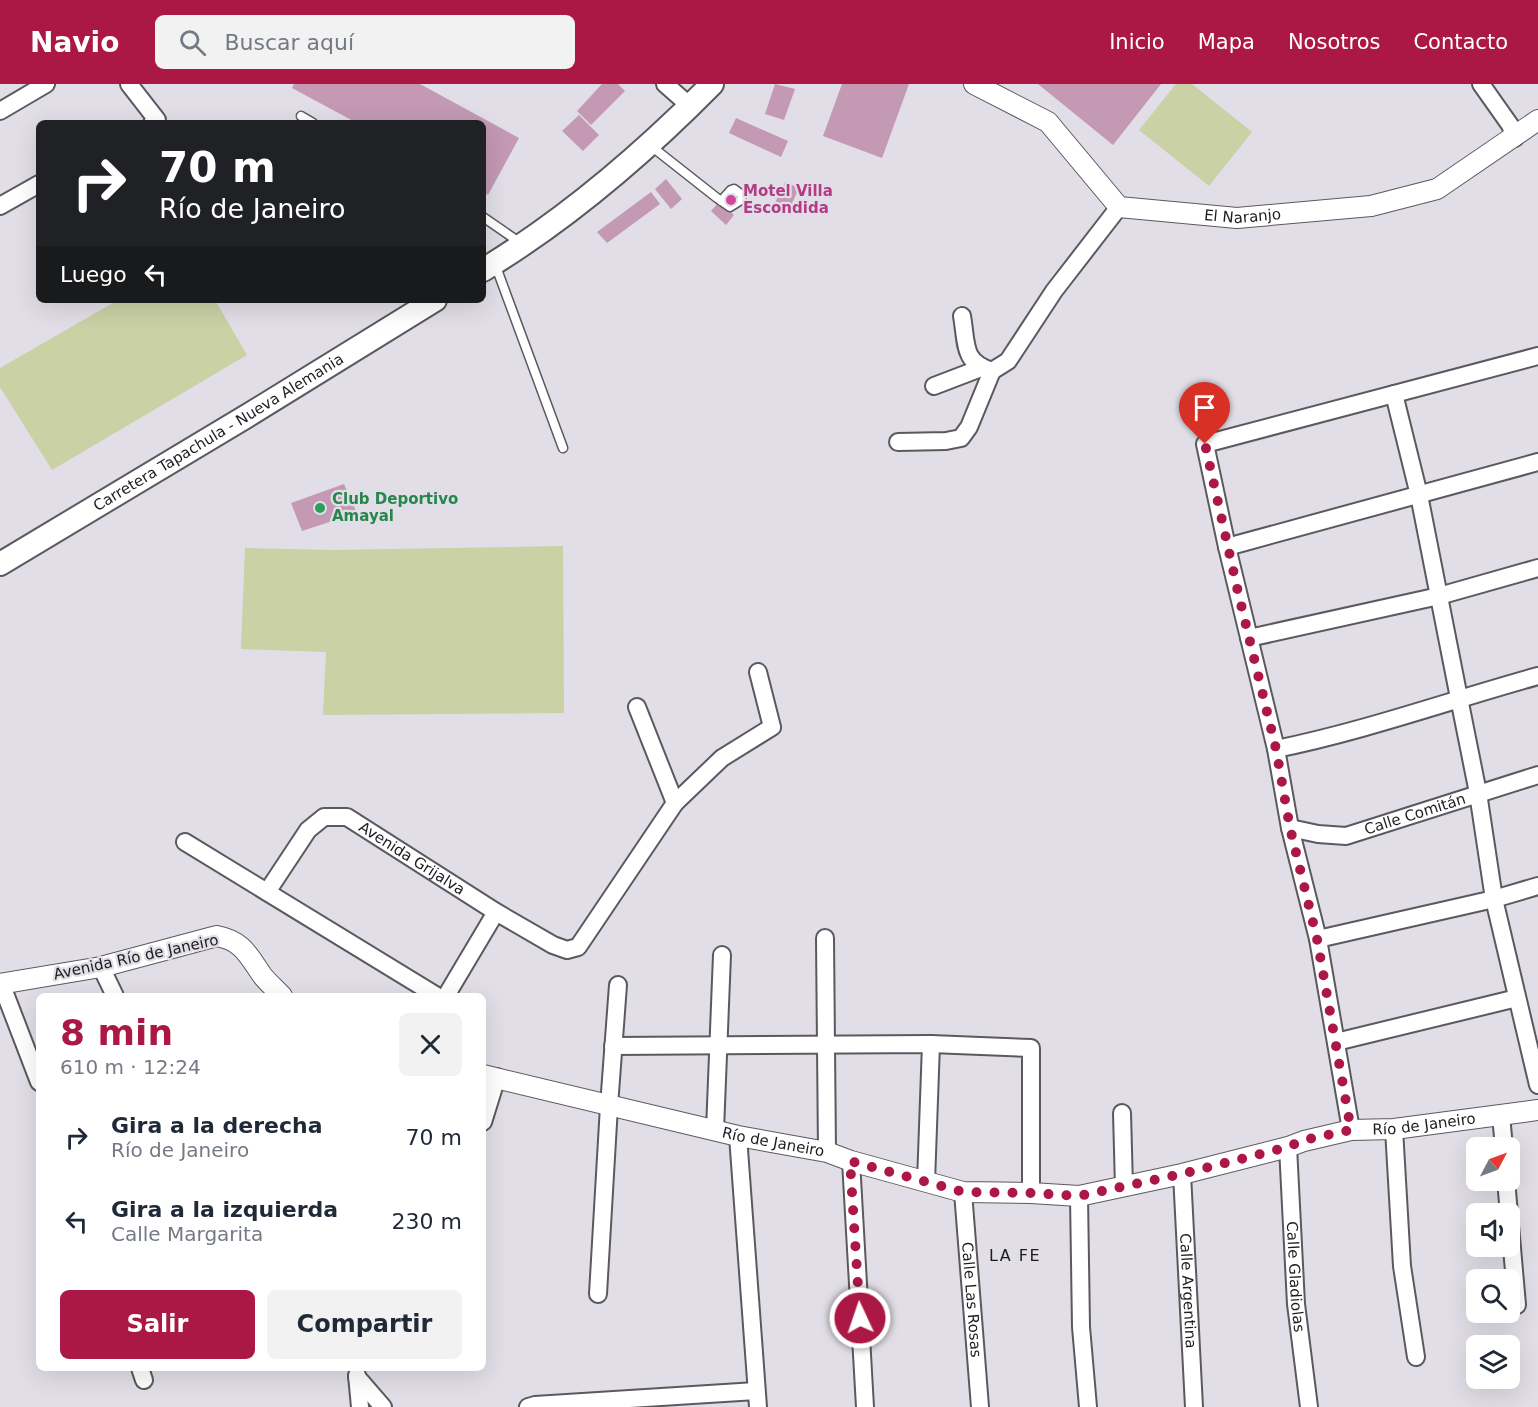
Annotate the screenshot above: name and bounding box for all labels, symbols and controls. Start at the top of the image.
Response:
search box [155,15,575,69]
text: Navio [30,26,119,59]
icon: search [176,26,209,59]
text: Buscar aquí [224,30,354,55]
text: Inicio [1109,30,1165,54]
text: Mapa [1198,30,1255,54]
text: Nosotros [1288,30,1380,54]
text: Contacto [1413,30,1508,54]
text: 70 m [159,143,276,192]
icon: right [60,144,138,222]
place label: Motel Villa Escondida [743,182,833,217]
text: Río de Janeiro [159,193,345,224]
marker: Motel Villa Escondida [724,193,738,207]
street label: El Naranjo [1203,205,1282,227]
icon: left [139,258,172,291]
text: Luego [60,262,127,287]
street label: Carretera Tapachula - Nueva Alemania [90,350,347,515]
pin [1179,382,1230,444]
icon: arrive [1188,391,1221,424]
place label: Club Deportivo Amayal [332,490,458,525]
marker: Club Deportivo Amayal [313,501,327,515]
street label: Calle Comitán [1362,790,1468,839]
street label: Avenida Grijalva [356,818,468,899]
street label: Avenida Río de Janeiro [52,931,220,983]
text: 8 min [60,1012,173,1053]
button: close [399,1013,462,1076]
text: 610 m · 12:24 [60,1055,201,1079]
street label: Río de Janeiro [1372,1109,1477,1138]
text: Gira a la derecha [111,1113,323,1138]
icon: right [60,1121,93,1154]
street label: Río de Janeiro [720,1124,826,1160]
text: 70 m [406,1125,462,1150]
north arrow [1466,1137,1520,1191]
map controls [1466,1137,1520,1389]
text: Río de Janeiro [111,1138,249,1162]
text: Gira a la izquierda [111,1197,338,1222]
button: sound [1466,1203,1520,1257]
icon: left [60,1205,93,1238]
text: 230 m [392,1209,462,1234]
street label: Calle Gladiolas [1283,1221,1309,1333]
text: Calle Margarita [111,1222,263,1246]
street label: Calle Argentina [1176,1233,1200,1349]
street label: Calle Las Rosas [958,1241,985,1358]
district label: LA FE [989,1246,1041,1265]
button: search [1466,1269,1520,1323]
position arrow [828,1286,892,1350]
button: Salir [60,1290,255,1359]
button: Compartir [267,1290,462,1359]
button: layers [1466,1335,1520,1389]

